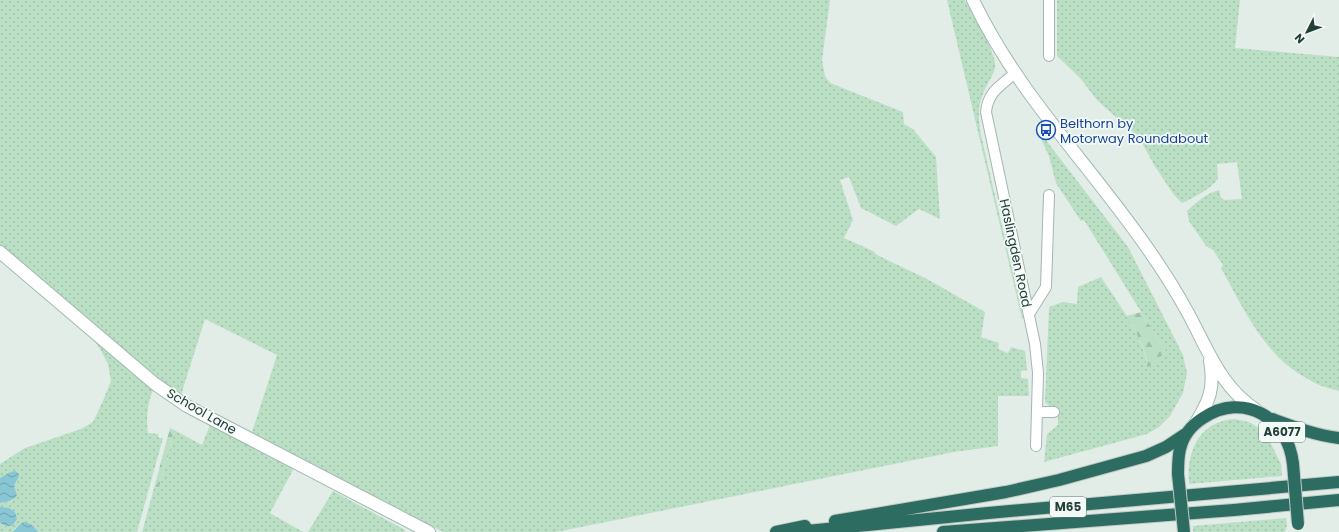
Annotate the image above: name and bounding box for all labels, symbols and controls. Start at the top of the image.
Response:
north arrow [1287,12,1327,52]
text: N [1291,30,1308,47]
place label: Belthorn by Motorway Roundabout [1060,114,1209,148]
bus stop icon: Belthorn by Motorway Roundabout [1035,119,1057,141]
street label: Haslingden Road [995,197,1036,309]
street label: School Lane [163,384,240,439]
road number: A6077 [1259,422,1305,442]
road number: M65 [1050,497,1086,517]

